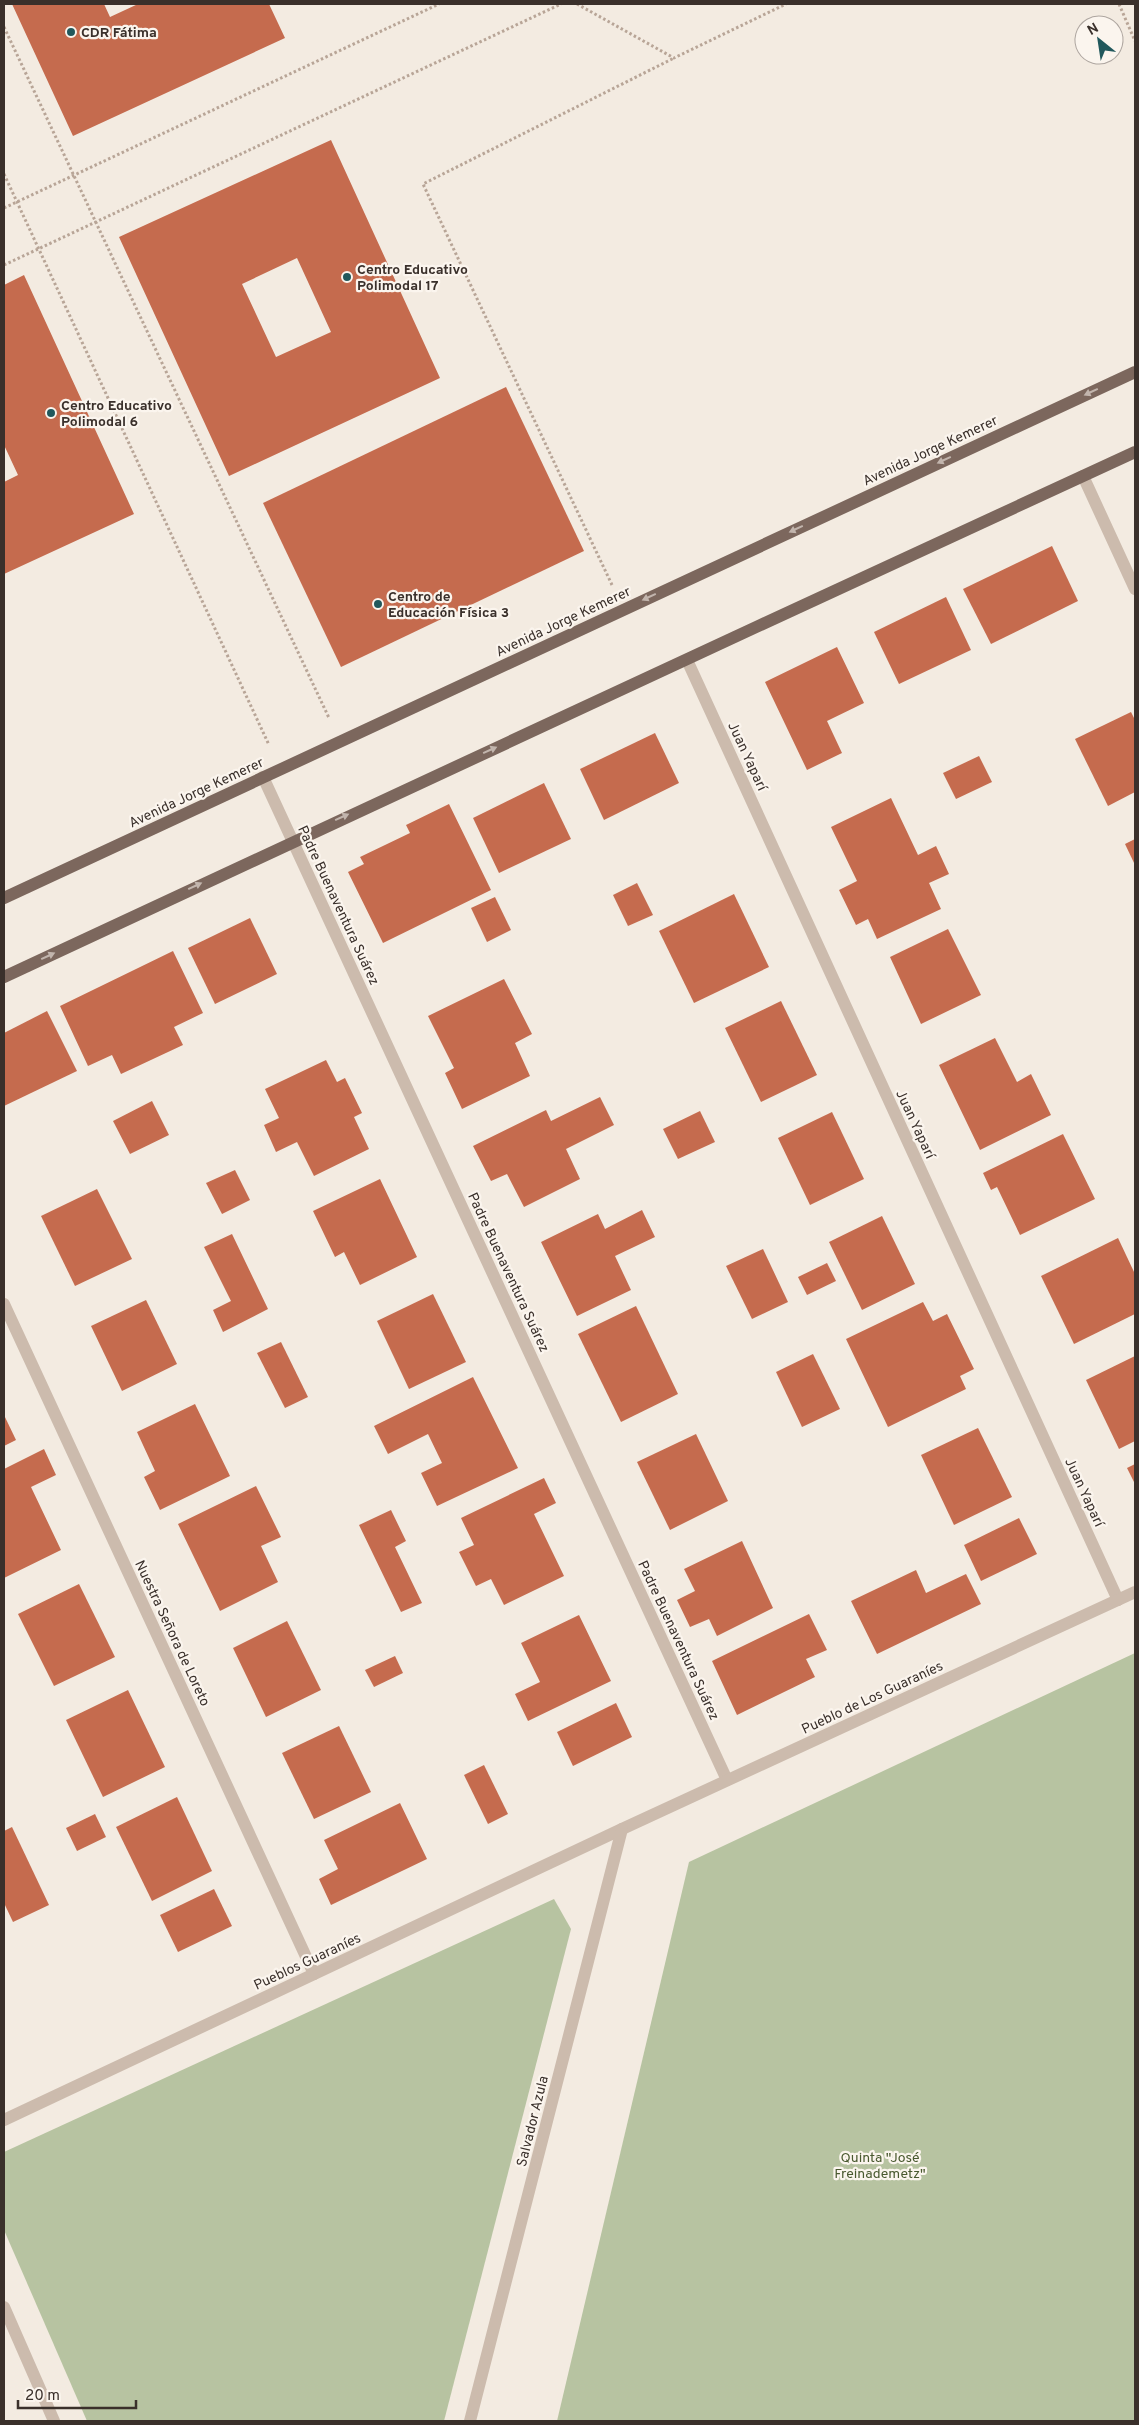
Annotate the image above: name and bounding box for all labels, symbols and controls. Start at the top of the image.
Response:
north arrow [1074,15,1124,65]
text: N [1085,20,1102,40]
place label: CDR Fátima [81,25,157,42]
marker: CDR Fátima [65,26,77,38]
place label: Centro Educativo Polimodal 17 [357,262,468,295]
marker: Centro Educativo Polimodal 17 [341,271,353,283]
one-way arrow [1084,388,1098,396]
place label: Centro Educativo Polimodal 6 [61,398,172,431]
marker: Centro Educativo Polimodal 6 [45,407,57,419]
street label: Avenida Jorge Kemerer [860,412,1001,490]
one-way arrow [937,457,951,465]
one-way arrow [789,525,803,533]
street label: Avenida Jorge Kemerer [493,583,634,661]
place label: Centro de Educación Física 3 [388,589,509,622]
one-way arrow [642,594,656,602]
marker: Centro de Educación Física 3 [372,598,384,610]
street label: Juan Yaparí [723,720,771,795]
one-way arrow [483,746,497,754]
street label: Avenida Jorge Kemerer [126,754,267,832]
one-way arrow [335,813,349,821]
street label: Padre Buenaventura Suárez [293,823,382,988]
one-way arrow [187,882,202,891]
one-way arrow [41,952,55,960]
street label: Juan Yaparí [891,1088,939,1163]
street label: Padre Buenaventura Suárez [463,1190,552,1355]
street label: Juan Yaparí [1060,1456,1108,1531]
street label: Nuestra Señora de Loreto [130,1558,213,1709]
street label: Padre Buenaventura Suárez [633,1558,722,1723]
street label: Pueblo de Los Guaraníes [799,1658,946,1739]
street label: Pueblos Guaraníes [251,1930,364,1995]
street label: Salvador Azula [514,2074,553,2169]
park label: Quinta "José Freinademetz" [834,2150,926,2183]
scale bar [18,2378,135,2410]
text: 20 m [25,2387,60,2406]

